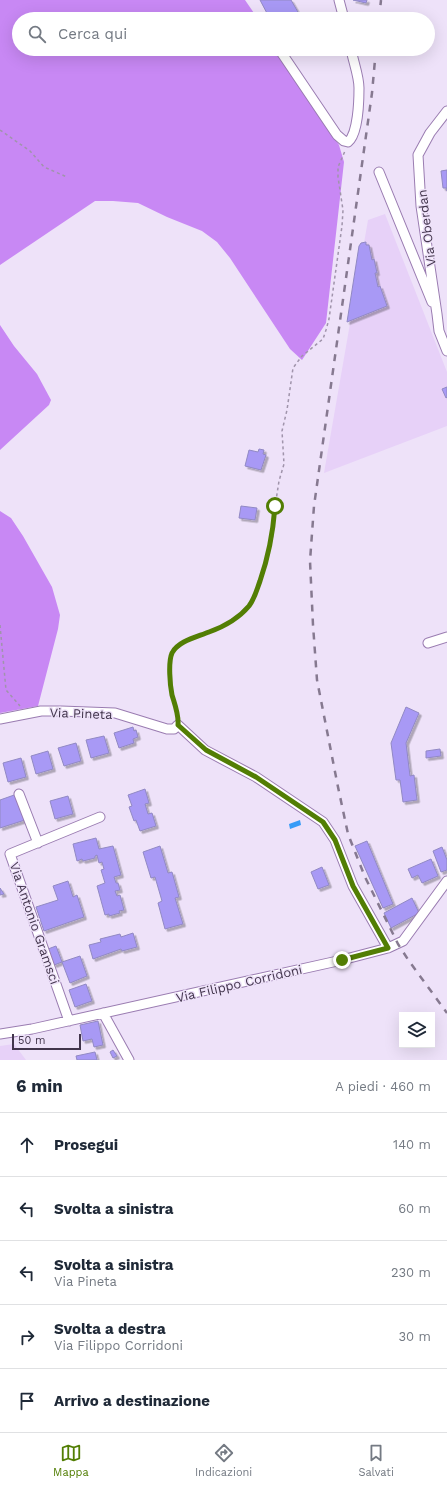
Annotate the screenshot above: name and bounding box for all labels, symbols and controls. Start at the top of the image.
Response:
search box [12,12,435,56]
icon: search [26,23,48,45]
text: Cerca qui [58,25,127,43]
street label: Via Oberdan [414,189,439,267]
route start [266,497,284,515]
street label: Via Pineta [49,705,113,722]
street label: Via Antonio Gramsci [7,860,62,986]
route end [333,951,351,969]
street label: Via Filippo Corridoni [175,962,304,1005]
map controls [399,1012,435,1048]
button: layers [399,1012,435,1048]
scale bar [12,1032,81,1051]
text: 50 m [18,1034,45,1047]
text: 6 min [16,1076,63,1096]
text: A piedi · 460 m [335,1079,431,1094]
icon: ahead [16,1134,38,1156]
text: Prosegui [54,1136,118,1154]
text: 140 m [393,1137,431,1152]
icon: left [16,1198,38,1220]
text: Svolta a sinistra [54,1200,174,1218]
text: 60 m [398,1201,431,1216]
text: Svolta a sinistra [54,1256,174,1274]
icon: left [16,1262,38,1284]
text: 230 m [391,1265,431,1280]
text: Via Pineta [54,1274,117,1289]
text: Svolta a destra [54,1320,166,1338]
icon: right [16,1326,38,1348]
text: 30 m [399,1329,431,1344]
text: Via Filippo Corridoni [54,1338,183,1353]
icon: arrive [16,1390,38,1412]
text: Arrivo a destinazione [54,1392,210,1410]
tab: Mappa [53,1442,89,1479]
tab: Indicazioni [195,1442,252,1479]
tab: Salvati [358,1442,394,1479]

